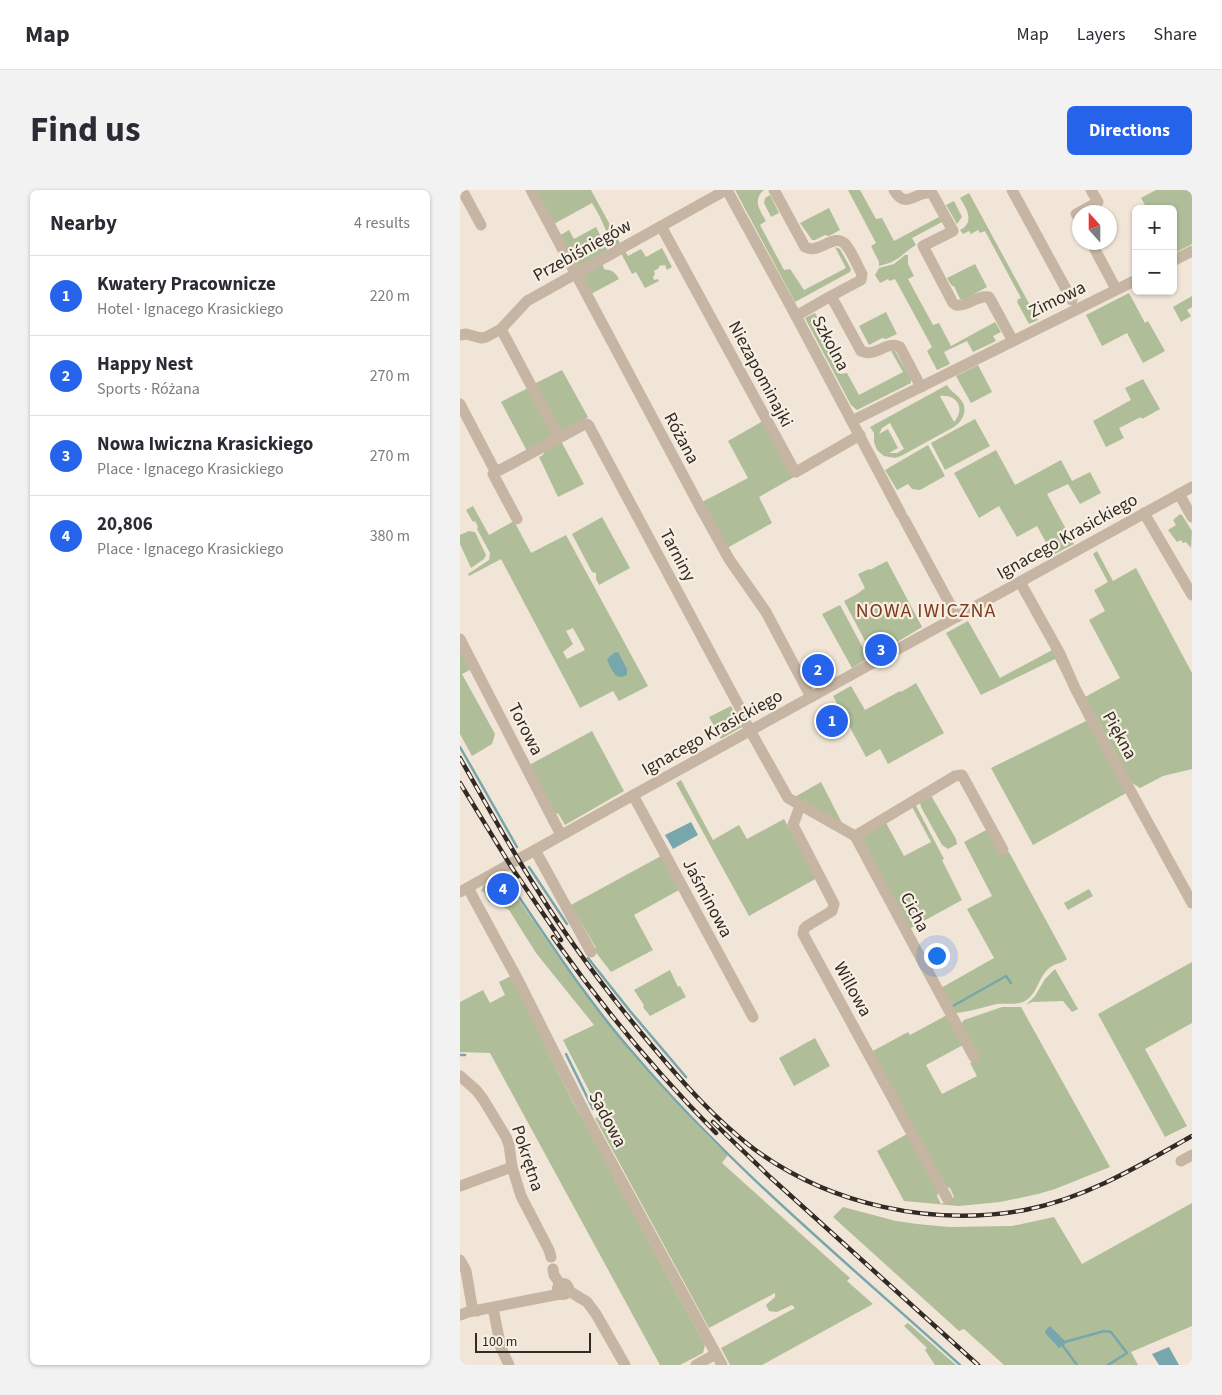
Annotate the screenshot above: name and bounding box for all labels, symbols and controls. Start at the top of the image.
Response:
text: Map [25,17,70,52]
text: Map [1017,22,1049,47]
text: Layers [1077,22,1126,47]
text: Share [1154,22,1197,47]
text: Find us [30,105,140,155]
button: Directions [1067,106,1192,155]
north arrow [1072,205,1117,250]
map controls [1132,205,1177,295]
button: + [1132,205,1177,250]
text: Nearby [50,208,117,238]
text: 4 results [354,212,410,234]
street label: Przebiśniegów [528,213,636,288]
button: − [1132,250,1177,295]
text: Kwatery Pracownicze [97,271,276,298]
street label: Zimowa [1025,275,1090,324]
text: 1 [62,285,70,307]
text: 220 m [370,285,410,307]
text: Hotel · Ignacego Krasickiego [97,298,284,320]
street label: Szkolna [806,311,855,375]
street label: Niezapominajki [722,317,799,432]
text: Happy Nest [97,351,193,378]
text: 2 [62,365,70,387]
text: 270 m [370,365,410,387]
text: Sports · Różana [97,378,200,400]
street label: Różana [658,408,705,468]
text: Nowa Iwiczna Krasickiego [97,431,313,458]
text: 3 [62,445,70,467]
text: 270 m [370,445,410,467]
text: Place · Ignacego Krasickiego [97,458,284,480]
street label: Ignacego Krasickiego [992,487,1142,586]
text: 20,806 [97,511,153,538]
text: 4 [62,525,70,547]
text: 380 m [370,525,410,547]
street label: Tarniny [653,525,702,586]
text: Place · Ignacego Krasickiego [97,538,284,560]
district label: NOWA IWICZNA [856,597,996,625]
pin: 3 [865,631,897,669]
pin: 2 [802,651,834,689]
street label: Ignacego Krasickiego [637,683,787,782]
street label: Torowa [502,699,549,760]
pin: 1 [816,702,848,740]
street label: Piękna [1096,707,1143,764]
street label: Jaśminowa [676,854,739,942]
pin: 4 [487,870,519,908]
street label: Cicha [894,888,935,937]
your location [924,943,950,969]
street label: Willowa [827,957,878,1021]
street label: Sadowa [582,1087,633,1152]
street label: Pokrętna [505,1122,550,1194]
scale bar [475,1330,591,1353]
text: 100 m [482,1332,517,1352]

